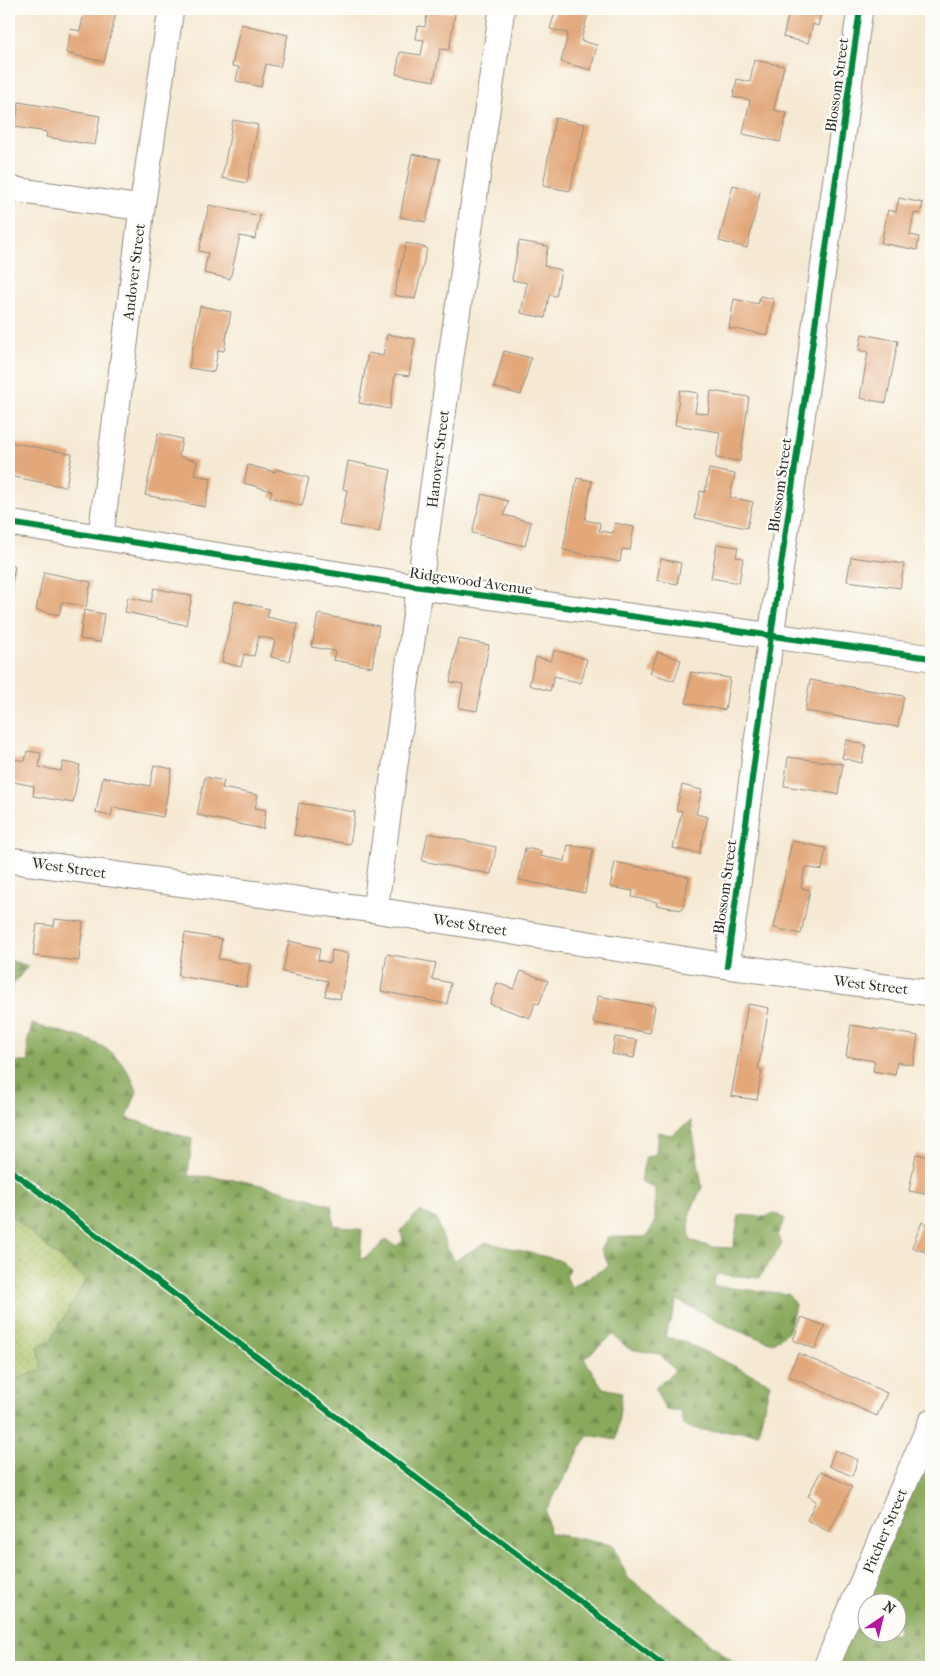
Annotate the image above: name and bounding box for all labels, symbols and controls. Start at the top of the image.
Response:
street label: Blossom Street [821,36,853,133]
street label: Andover Street [119,222,149,323]
street label: Hanover Street [423,408,453,509]
street label: Blossom Street [764,436,796,533]
street label: Ridgewood Avenue [408,563,534,599]
street label: Blossom Street [709,838,741,935]
street label: West Street [30,854,108,882]
street label: West Street [431,910,509,940]
street label: West Street [832,971,910,999]
street label: Pitcher Street [859,1485,911,1576]
north arrow [858,1594,908,1644]
text: N [880,1598,899,1618]

